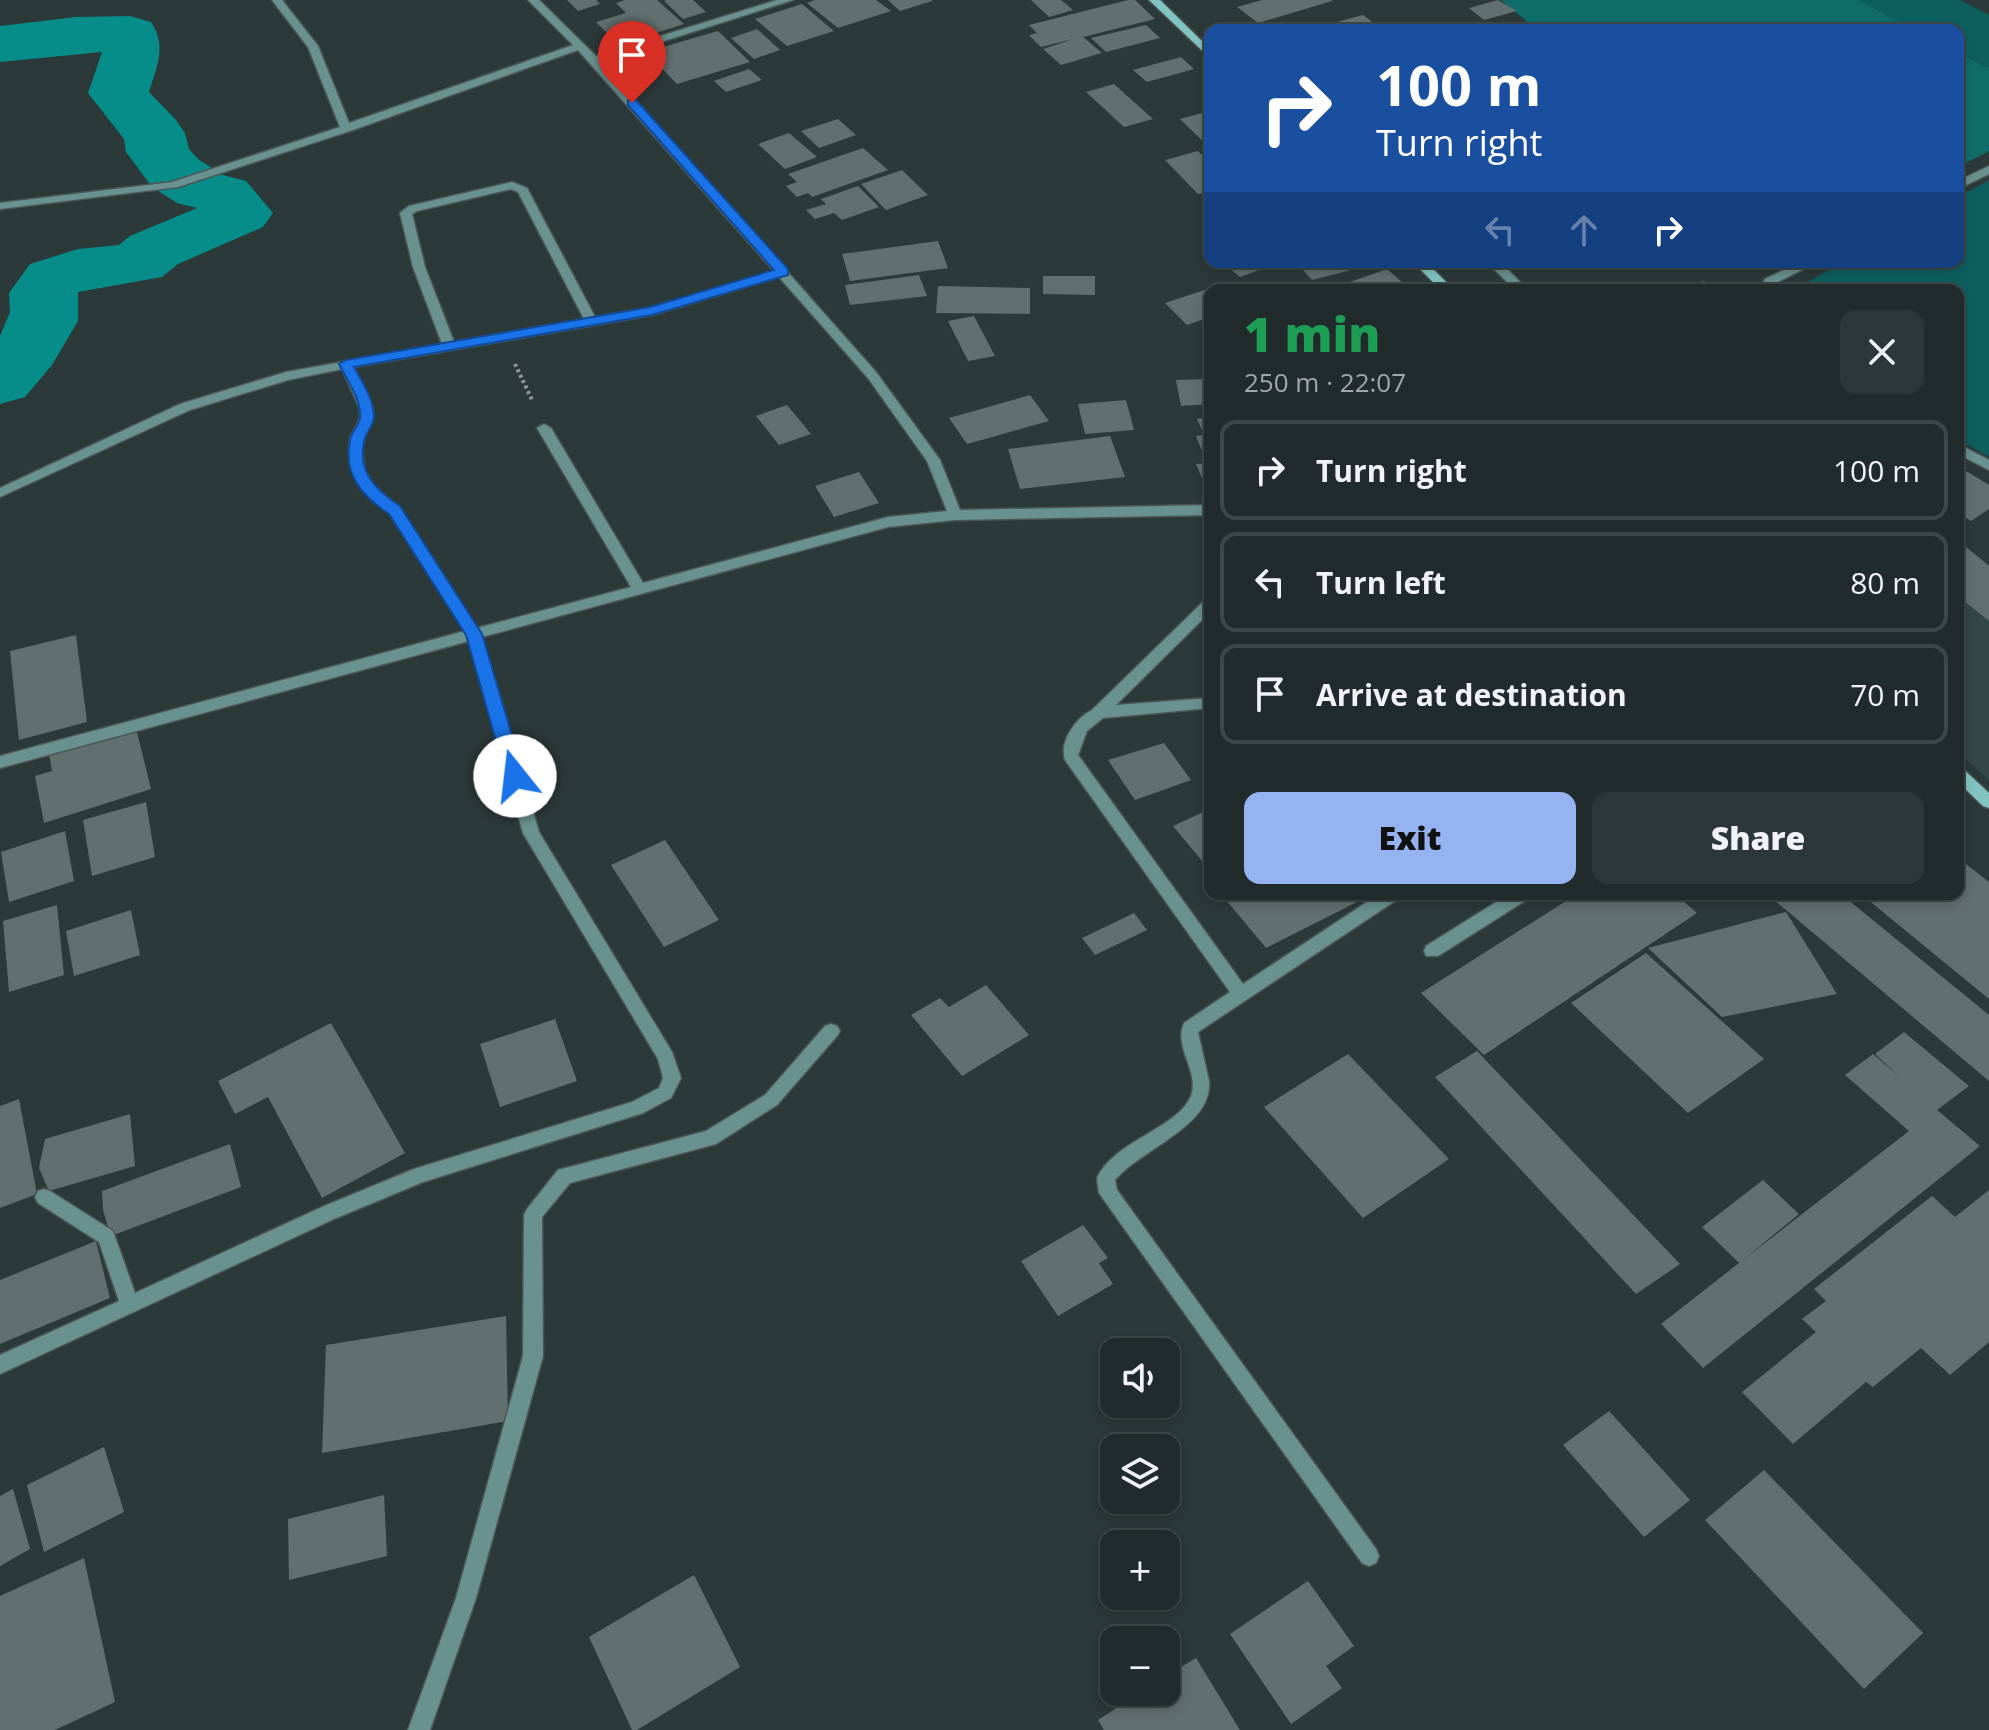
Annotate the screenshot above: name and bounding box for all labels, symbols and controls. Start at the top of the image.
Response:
pin [598,21,666,103]
icon: arrive [610,33,654,77]
text: 100 m [1376,46,1542,122]
icon: right [1244,56,1348,160]
text: Turn right [1376,118,1542,167]
icon: left [1478,208,1522,252]
icon: ahead [1562,208,1606,252]
icon: right [1646,208,1690,252]
text: 1 min [1244,301,1380,366]
button: close [1840,310,1924,394]
text: 250 m · 22:07 [1244,364,1406,400]
icon: right [1248,448,1292,492]
text: Turn right [1316,450,1467,491]
text: 100 m [1833,450,1920,491]
icon: left [1248,560,1292,604]
text: Turn left [1316,562,1446,603]
text: 80 m [1850,562,1920,603]
icon: arrive [1248,672,1292,716]
text: Arrive at destination [1316,674,1627,715]
text: 70 m [1850,674,1920,715]
position arrow [473,734,557,818]
button: Exit [1244,792,1576,884]
button: Share [1592,792,1924,884]
map controls [1100,1338,1180,1706]
button: sound [1100,1338,1180,1418]
button: layers [1100,1434,1180,1514]
button: + [1100,1530,1180,1610]
button: − [1100,1626,1180,1706]

